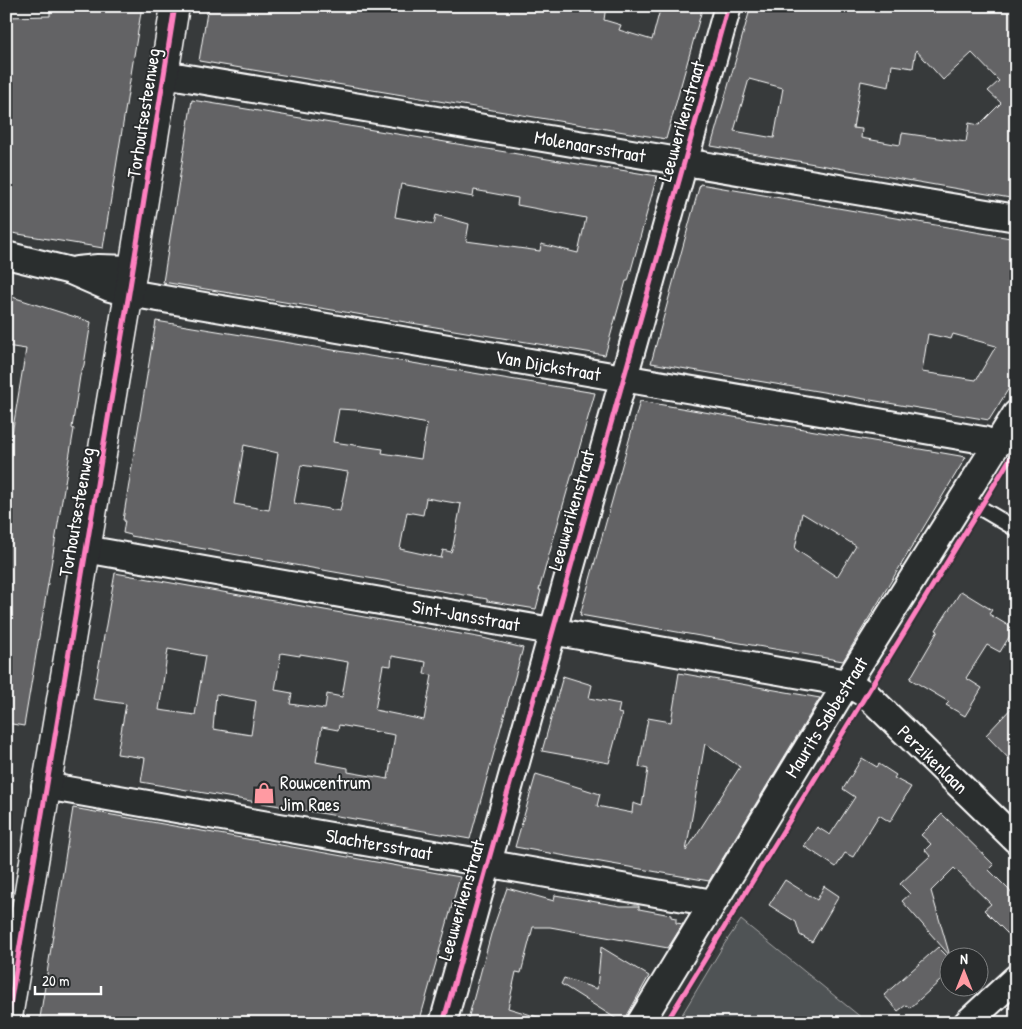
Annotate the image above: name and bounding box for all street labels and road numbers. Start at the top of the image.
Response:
street label: Torhoutsesteenweg [120,46,166,180]
street label: Leeuwerikenstraat [651,57,711,184]
street label: Molenaarsstraat [532,123,648,169]
street label: Van Dijckstraat [493,343,603,387]
street label: Torhoutsesteenweg [52,445,100,579]
street label: Leeuwerikenstraat [541,446,601,573]
street label: Sint-Jansstraat [410,593,522,637]
street label: Maurits Sabbestraat [778,651,874,782]
street label: Perzikenlaan [892,719,974,799]
street label: Slachtersstraat [324,822,435,866]
street label: Leeuwerikenstraat [431,836,491,963]

